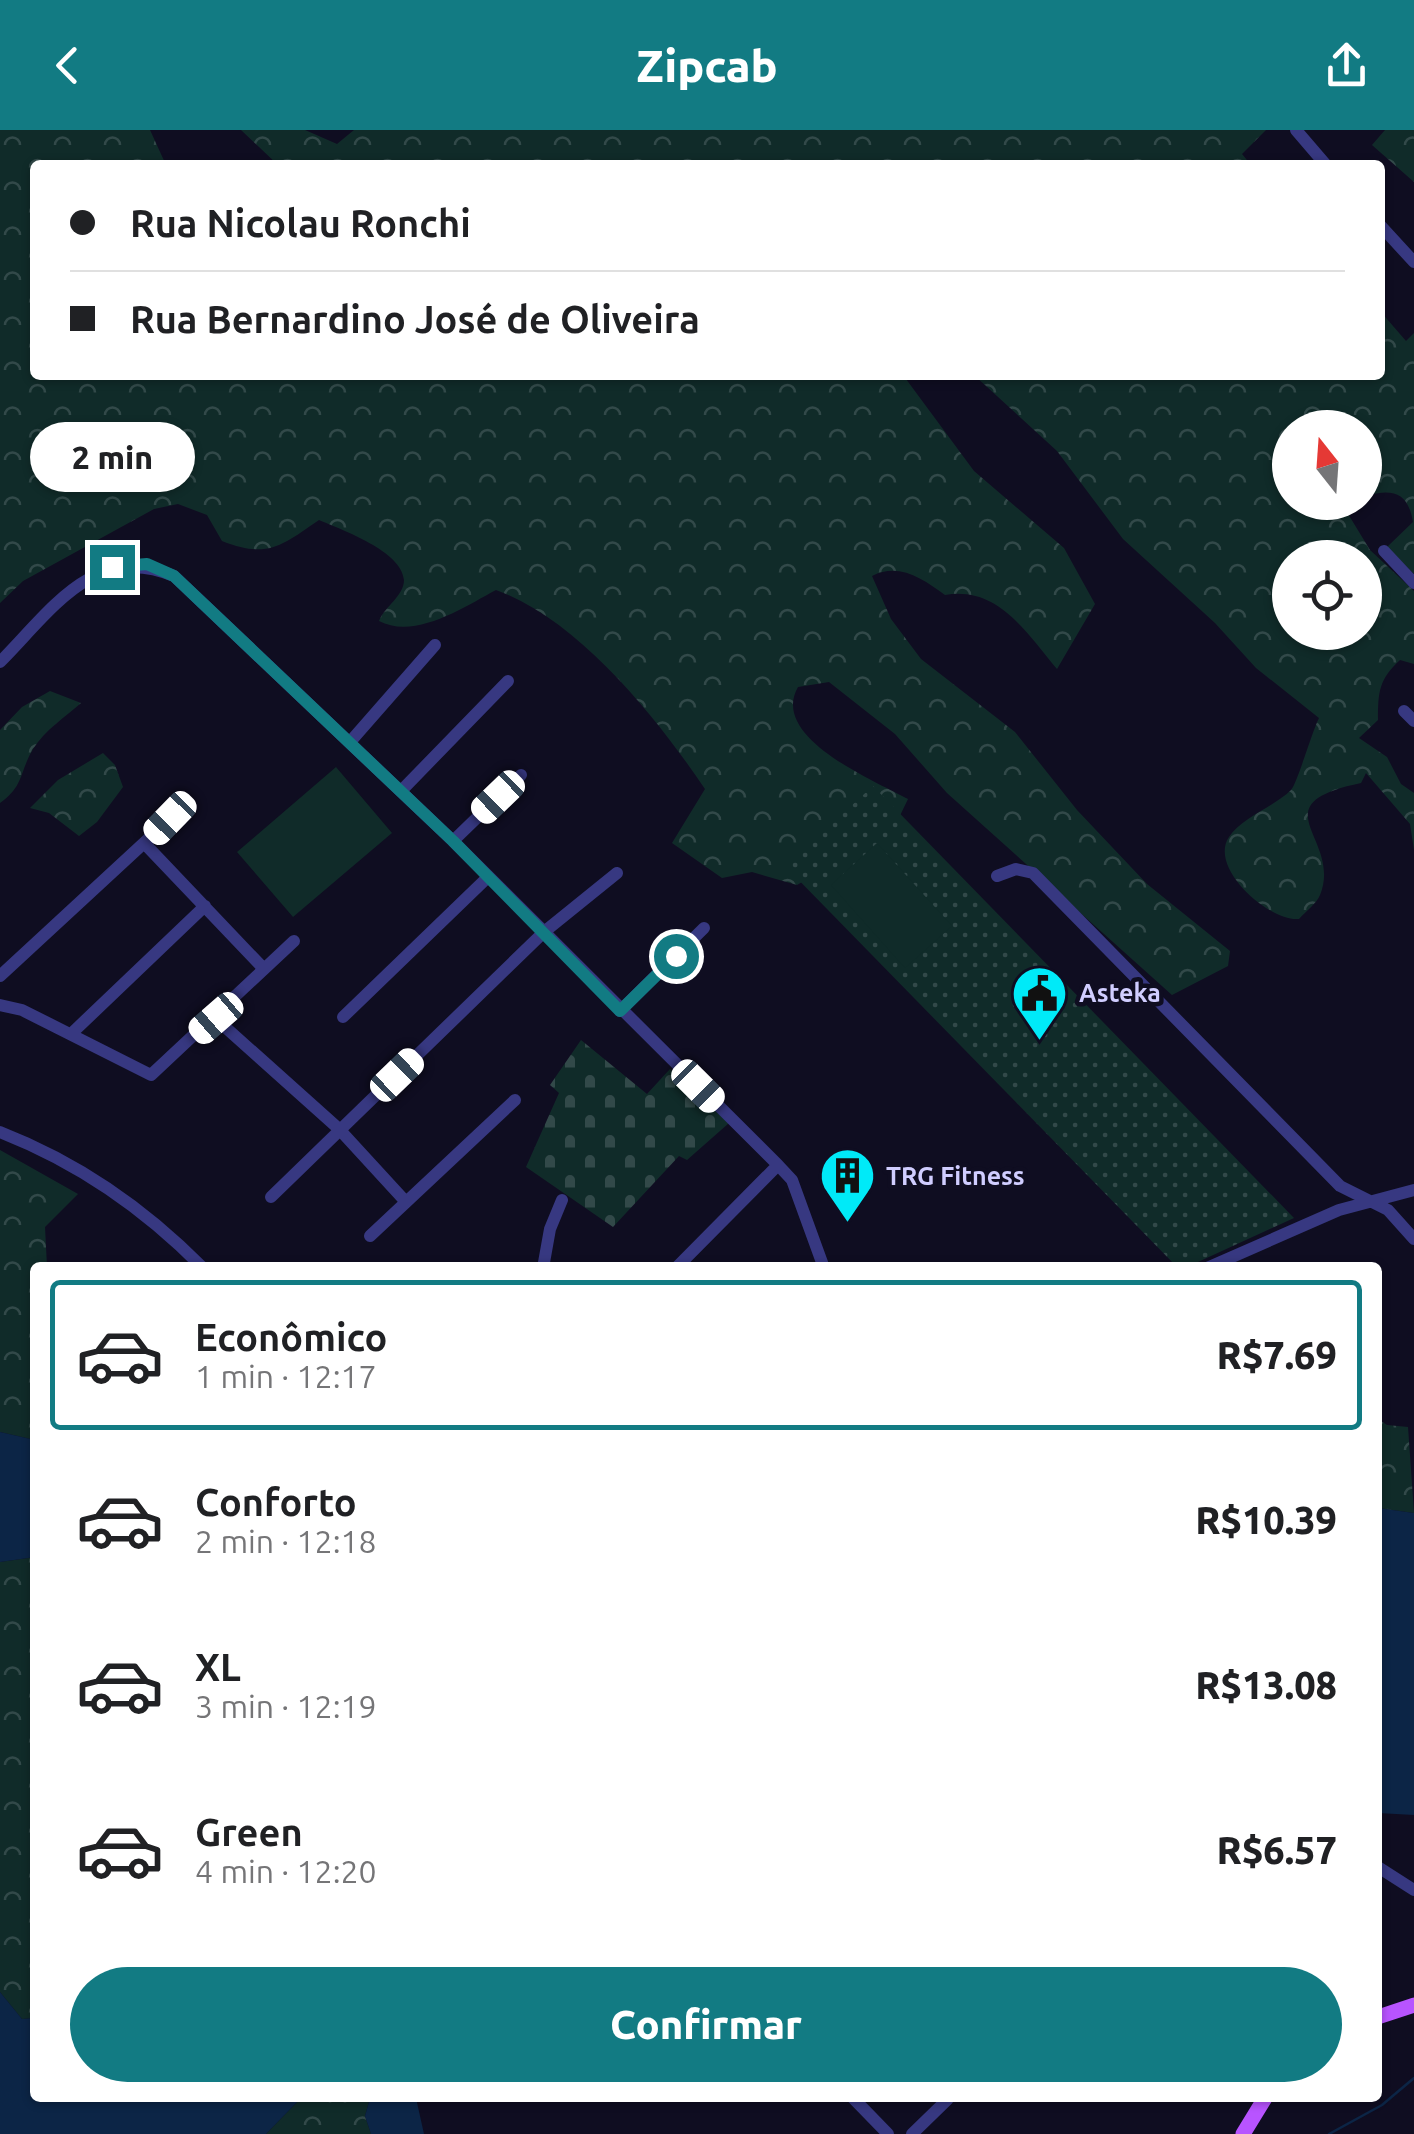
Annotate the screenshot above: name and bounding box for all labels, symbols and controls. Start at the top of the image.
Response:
icon: back [40,38,95,93]
icon: share [1319,38,1374,93]
text: Zipcab [636,40,778,91]
text: Rua Nicolau Ronchi [130,202,471,244]
text: Rua Bernardino José de Oliveira [130,298,700,340]
north arrow [1272,410,1382,520]
map controls [1272,410,1382,650]
callout: 2 min [29,422,194,492]
text: 2 min [72,439,153,475]
button: locate [1272,540,1382,650]
route end [90,545,135,590]
car [466,765,530,829]
car [138,786,202,850]
route start [654,934,699,979]
public building icon: Asteka [1010,963,1070,1042]
place label: Asteka [1079,979,1161,1007]
car [184,987,248,1049]
car [365,1043,429,1107]
car [666,1054,730,1118]
building icon: TRG Fitness [817,1146,877,1225]
place label: TRG Fitness [886,1162,1025,1190]
icon: car [75,1310,165,1400]
text: Econômico [195,1316,387,1358]
text: R$7.69 [1217,1334,1337,1376]
text: 1 min · 12:17 [195,1358,377,1394]
icon: car [75,1475,165,1565]
text: Conforto [195,1481,357,1523]
text: R$10.39 [1195,1499,1337,1541]
text: 2 min · 12:18 [195,1523,377,1559]
icon: car [75,1640,165,1730]
text: XL [195,1646,241,1688]
text: R$13.08 [1195,1664,1337,1706]
text: 3 min · 12:19 [195,1688,377,1724]
icon: car [75,1805,165,1895]
text: Green [195,1811,303,1853]
text: R$6.57 [1217,1829,1337,1871]
text: 4 min · 12:20 [195,1853,377,1889]
button: Confirmar [70,1967,1342,2082]

